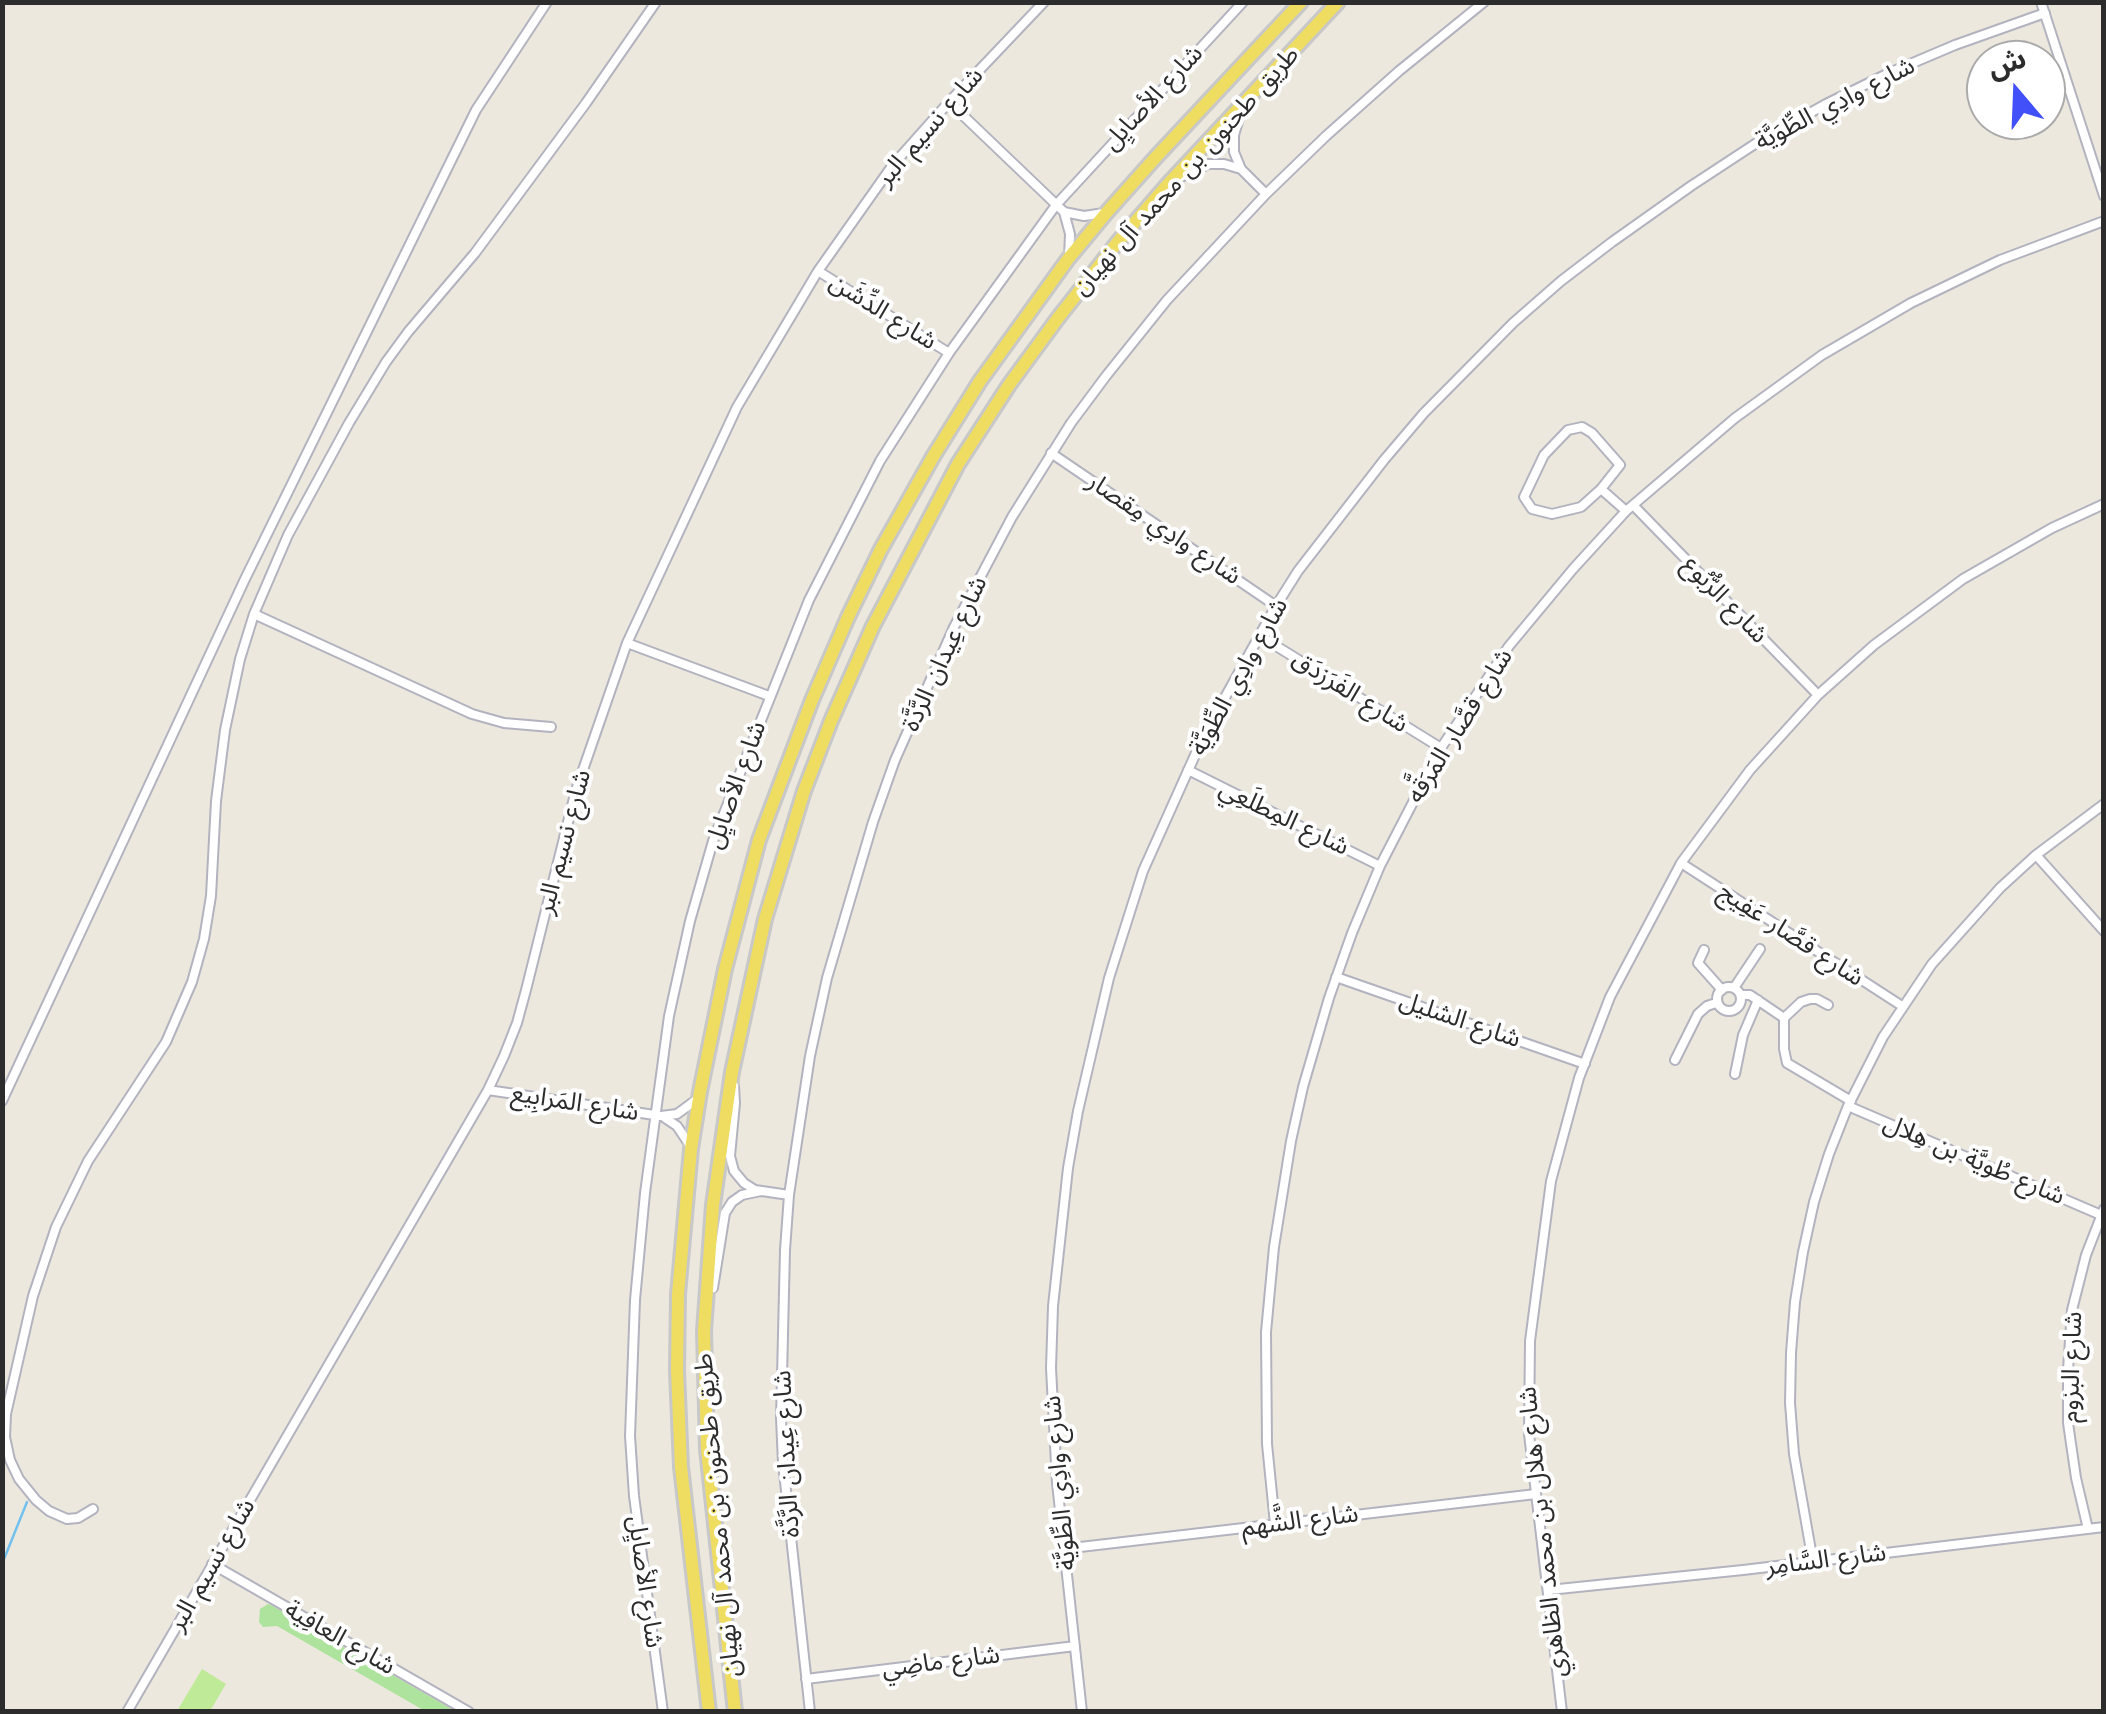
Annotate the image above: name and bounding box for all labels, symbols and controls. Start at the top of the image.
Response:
street label: شارع الأصايِل [1097,39,1209,157]
street label: طريق طحنون بن محمد آل نهيان [1066,40,1306,302]
north arrow [1966,40,2066,140]
text: ش [1983,41,2030,85]
street label: شارع وادِي الطِّوَيَّة [1750,51,1920,157]
street label: شارع نسيم البر [870,61,990,193]
street label: شارع الدِّشَن [824,267,942,357]
street label: شارع وادِي مِقصار [1081,466,1247,592]
street label: شارع الرُّبُوع [1676,550,1774,650]
street label: شارع عِيدان الرَّدَّة [896,572,994,736]
street label: شارع وادِي الطِّوَيَّة [1183,593,1295,761]
street label: شارع قصَّار المَرَقَّه [1401,643,1519,809]
street label: شارع الفَرَزدَق [1286,644,1414,740]
street label: شارع الأصايِل [699,717,773,853]
street label: شارع نسيم البر [530,767,598,917]
street label: شارع المِطلَعِي [1214,774,1354,862]
street label: شارع قصَّار عَفِيج [1713,877,1869,993]
street label: شارع الشليل [1396,985,1524,1055]
street label: شارع المَرابِيع [509,1078,641,1128]
street label: شارع طُويَّة بن هِلال [1879,1108,2069,1212]
street label: شارع البزوم [2055,1311,2089,1423]
street label: طريق طحنون بن محمد آل نهيان [689,1352,747,1678]
street label: شارع عِيدان الرَّدَّة [768,1369,806,1539]
street label: شارع هلال بن محمد الظاهري [1513,1385,1573,1679]
street label: شارع وادِي الطِّوَيَّة [1037,1394,1083,1572]
street label: شارع نسيم البر [162,1493,262,1637]
street label: شارع الشَّهم [1240,1499,1360,1543]
street label: شارع الأصايِل [621,1514,669,1650]
street label: شارع السَّامِر [1764,1538,1888,1582]
street label: شارع العافِية [279,1594,401,1682]
street label: شارع ماضِي [880,1640,1002,1684]

